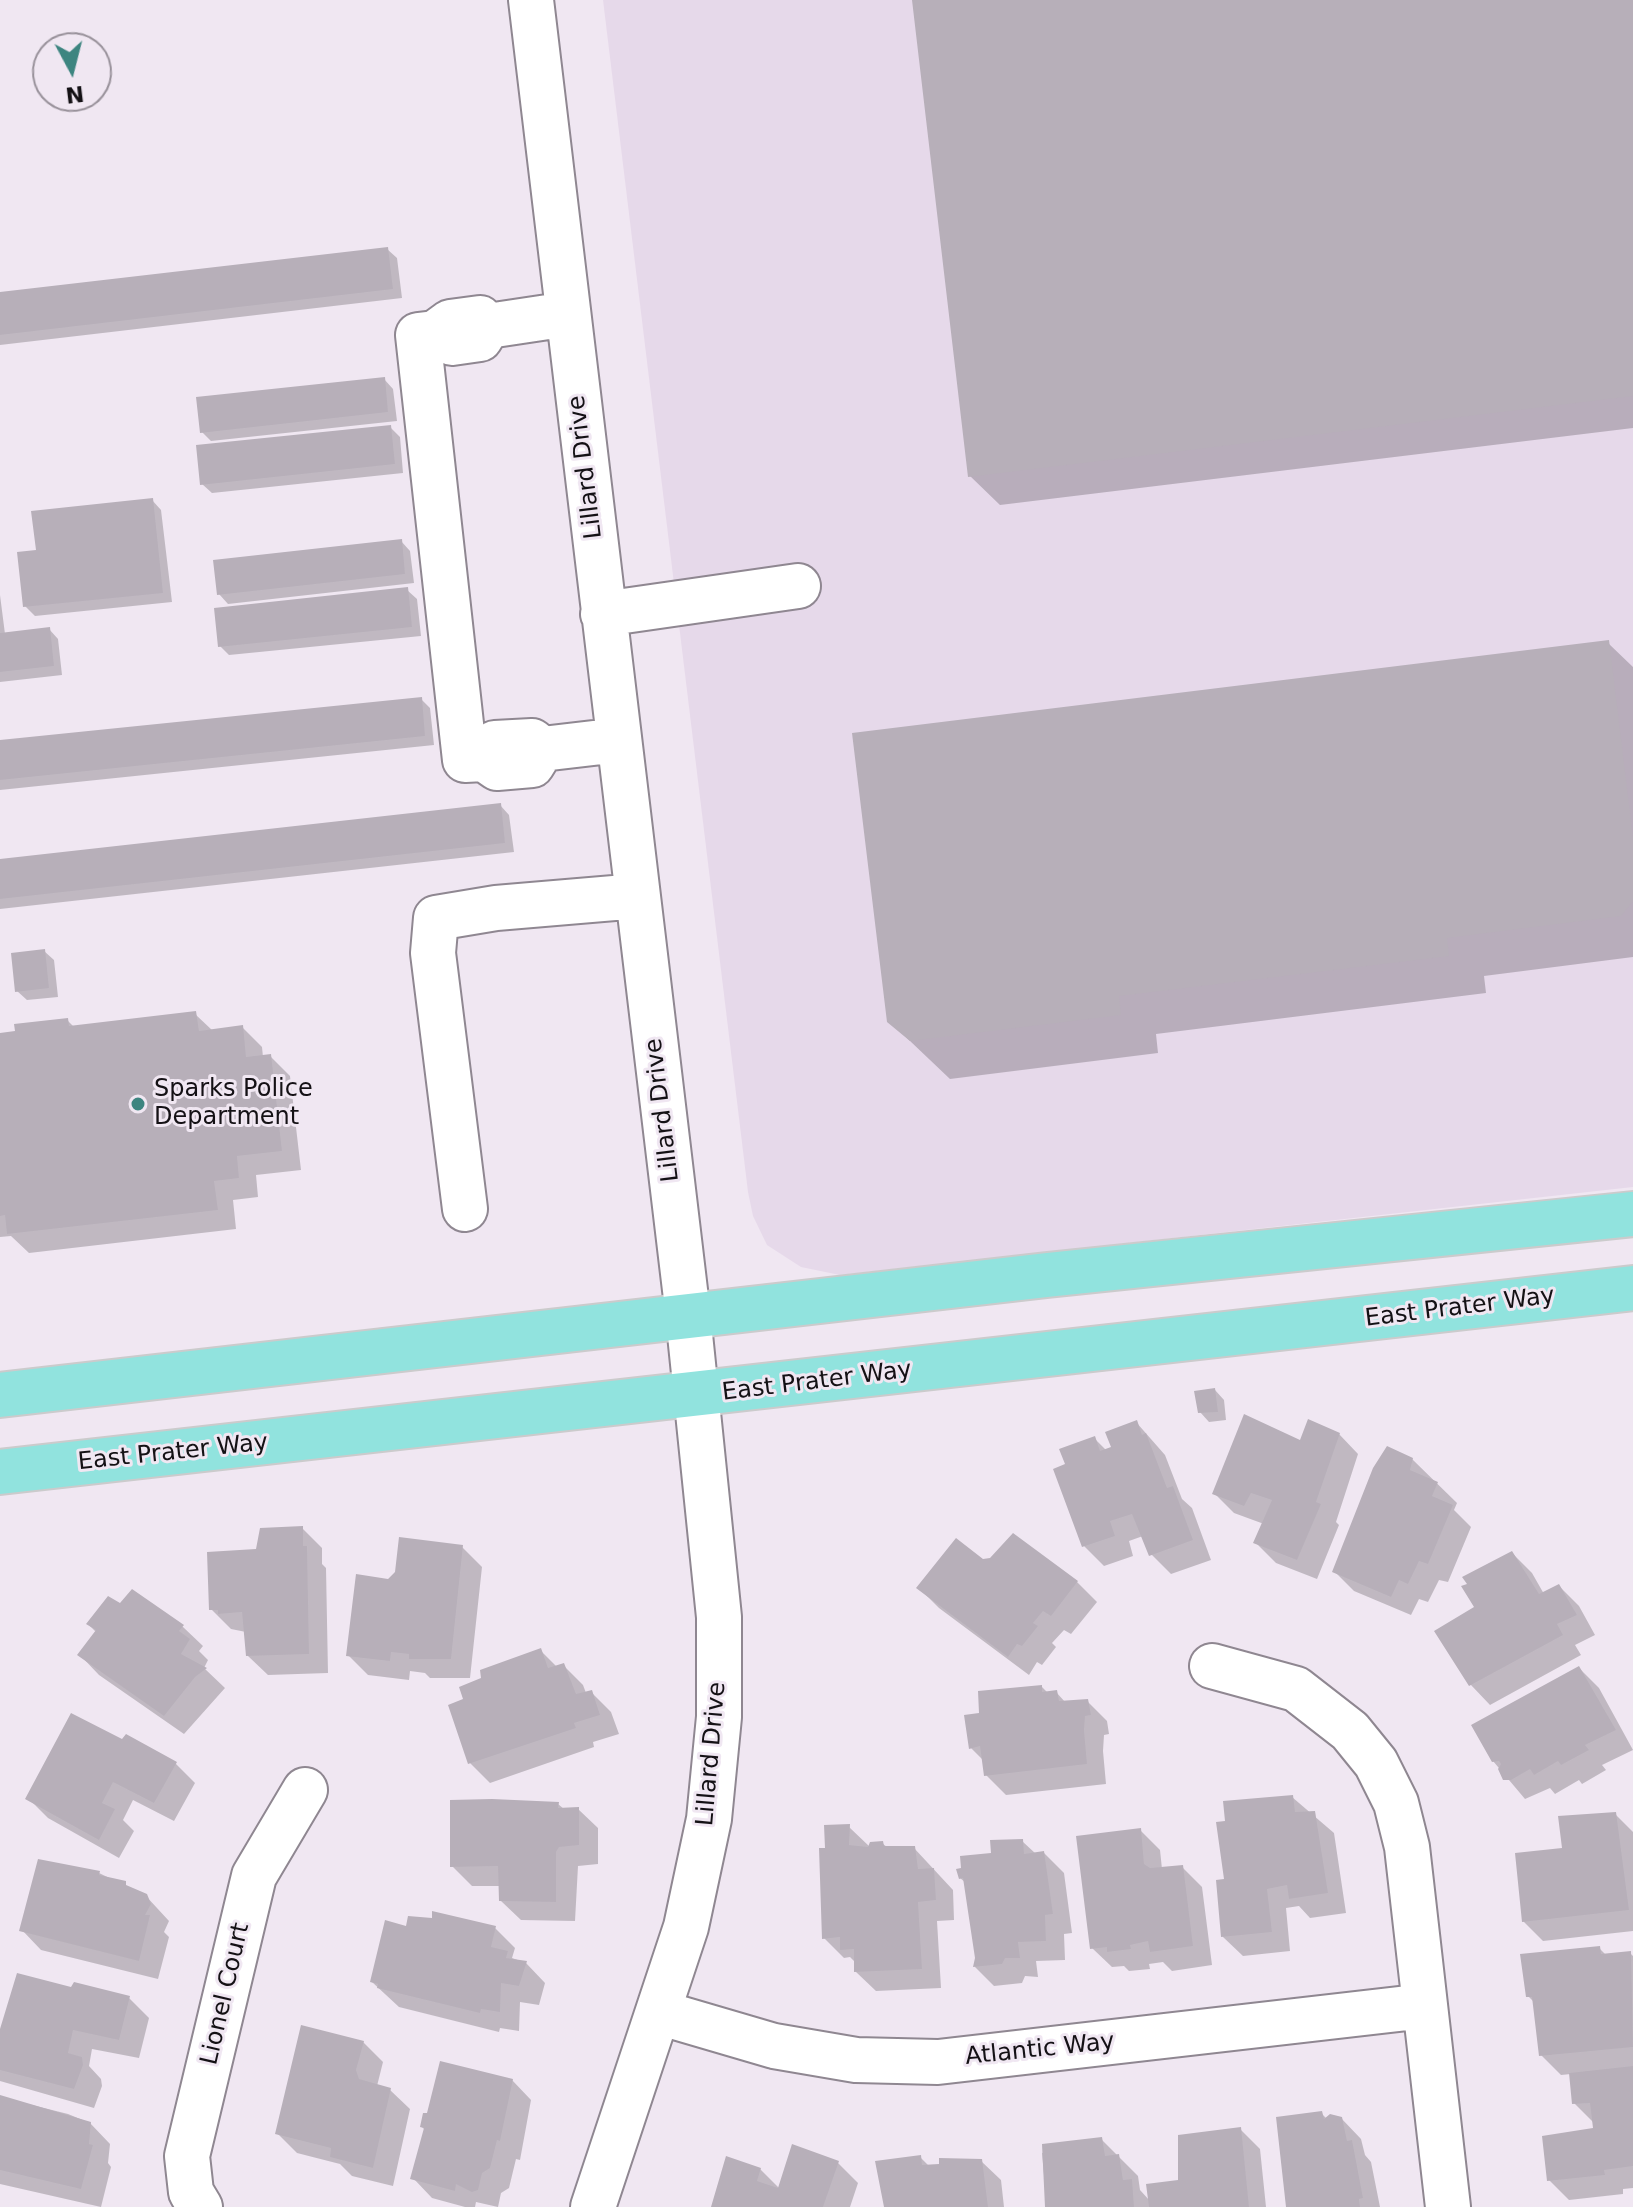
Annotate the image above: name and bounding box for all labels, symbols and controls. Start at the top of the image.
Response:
north arrow [32,32,112,112]
text: N [64,81,85,108]
street label: Lillard Drive [563,394,609,540]
street label: Lillard Drive [640,1037,686,1183]
place label: Sparks Police Department [154,1076,313,1132]
marker: Sparks Police Department [129,1095,147,1113]
street label: East Prater Way [1364,1282,1556,1334]
street label: East Prater Way [721,1356,913,1408]
street label: East Prater Way [77,1429,269,1477]
street label: Lillard Drive [691,1681,733,1827]
street label: Lionel Court [196,1920,256,2068]
street label: Atlantic Way [964,2028,1116,2072]

